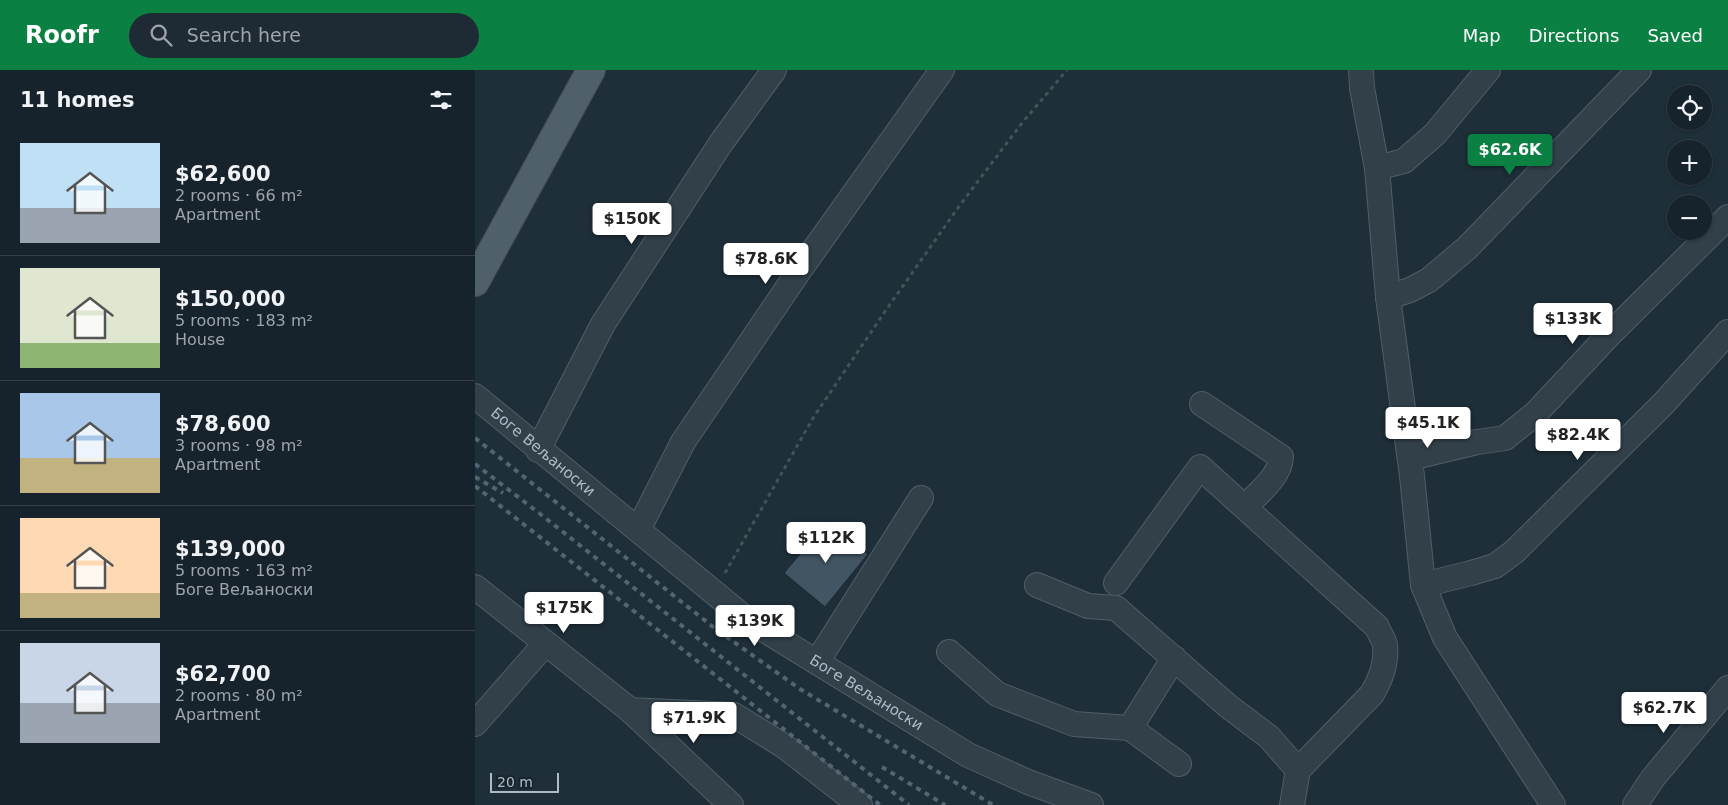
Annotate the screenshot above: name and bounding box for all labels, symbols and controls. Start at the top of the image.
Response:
search box [129,13,479,58]
text: Roofr [25,21,99,49]
icon: search [147,21,175,49]
text: Search here [187,24,301,46]
text: Map [1463,25,1501,46]
text: Directions [1529,25,1619,46]
text: Saved [1647,25,1703,46]
map controls [1667,85,1712,240]
button: locate [1667,85,1712,130]
icon: filters [427,86,455,114]
text: 11 homes [20,88,135,112]
pin: $62.6K [1469,134,1551,176]
text: $62.6K [1478,140,1542,159]
button: + [1667,140,1712,185]
text: $62,600 [175,162,271,186]
icon: home [60,163,120,223]
text: 2 rooms · 66 m² [175,186,303,205]
button: − [1667,195,1712,240]
pin: $150K [597,202,667,245]
text: Apartment [175,205,261,224]
text: $150K [604,209,660,228]
pin: $78.6K [725,242,807,285]
text: $78.6K [734,249,798,268]
text: $150,000 [175,287,285,311]
icon: home [60,288,120,348]
pin: $133K [1538,302,1608,345]
text: $133K [1545,309,1601,328]
text: 5 rooms · 183 m² [175,311,313,330]
text: House [175,330,225,349]
street label: Боге Вељаноски [487,404,599,500]
pin: $45.1K [1387,406,1469,449]
text: $78,600 [175,412,271,436]
icon: home [60,413,120,473]
text: $45.1K [1396,413,1460,432]
pin: $82.4K [1537,418,1619,461]
text: $82.4K [1546,425,1610,444]
text: 3 rooms · 98 m² [175,436,303,455]
text: Apartment [175,455,261,474]
pin: $112K [791,522,861,564]
text: $112K [798,528,854,547]
text: $139,000 [175,537,285,561]
icon: home [60,538,120,598]
text: 5 rooms · 163 m² [175,561,313,580]
text: Боге Вељаноски [175,580,313,599]
pin: $175K [529,592,599,634]
text: $175K [536,598,592,617]
pin: $139K [720,604,790,647]
text: $139K [727,611,783,630]
street label: Боге Вељаноски [806,651,926,734]
text: $62,700 [175,662,271,686]
icon: home [60,663,120,723]
text: 2 rooms · 80 m² [175,686,303,705]
pin: $62.7K [1623,692,1705,734]
text: $62.7K [1632,698,1696,717]
pin: $71.9K [653,702,735,744]
text: Apartment [175,705,261,724]
text: $71.9K [662,708,726,727]
scale bar [490,770,559,793]
text: 20 m [497,774,533,790]

